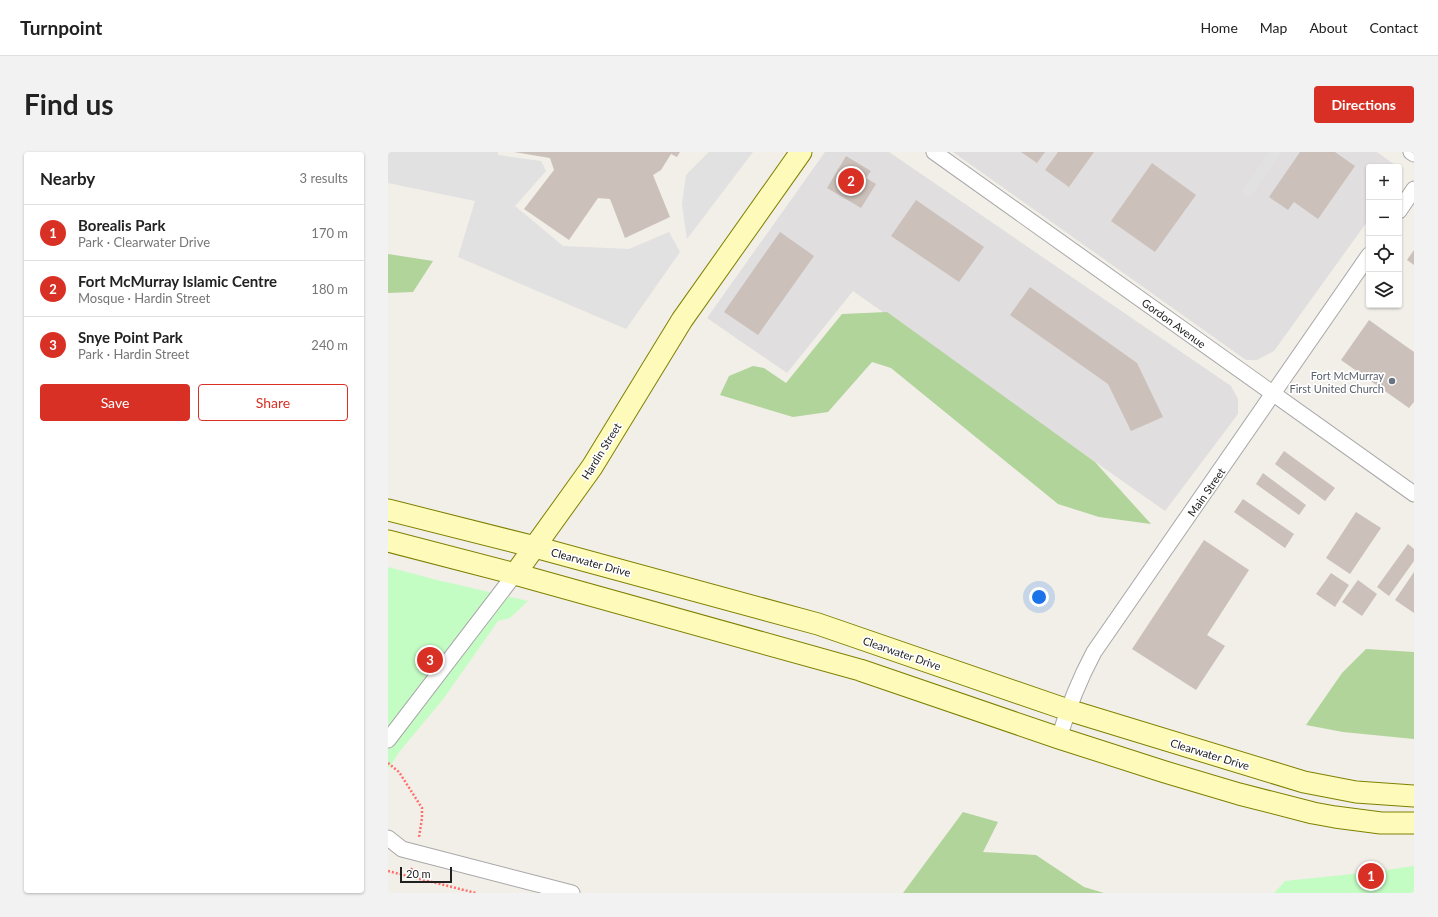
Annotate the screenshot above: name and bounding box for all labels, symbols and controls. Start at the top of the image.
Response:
text: Turnpoint [20,16,102,39]
text: Home [1200,19,1238,36]
text: Map [1260,19,1287,36]
text: About [1309,19,1347,36]
text: Contact [1369,19,1418,36]
button: Directions [1314,86,1414,123]
text: Find us [24,87,114,121]
map controls [1366,164,1402,308]
button: + [1366,164,1402,200]
pin: 2 [838,166,864,196]
text: Nearby [40,168,95,189]
text: 3 results [300,170,348,186]
button: − [1366,200,1402,236]
text: Borealis Park [78,216,165,234]
text: 1 [49,225,57,241]
text: 170 m [311,225,348,241]
text: Park · Clearwater Drive [78,234,210,250]
button: locate [1366,236,1402,272]
text: Fort McMurray Islamic Centre [78,272,277,290]
button: layers [1366,272,1402,308]
text: 2 [49,281,57,297]
text: 180 m [311,281,348,297]
text: Mosque · Hardin Street [78,290,210,306]
street label: Gordon Avenue [1140,296,1208,351]
text: Snye Point Park [78,328,183,346]
text: 3 [49,337,57,353]
text: 240 m [311,337,348,353]
text: Park · Hardin Street [78,346,189,362]
place label: Fort McMurray First United Church [1289,369,1384,395]
marker: Fort McMurray First United Church [1387,376,1397,386]
button: Save [40,384,190,421]
button: Share [198,384,348,421]
street label: Hardin Street [578,420,624,482]
street label: Main Street [1185,465,1227,519]
street label: Clearwater Drive [550,545,632,579]
your location [1029,587,1049,607]
street label: Clearwater Drive [861,634,943,673]
pin: 3 [417,645,443,675]
street label: Clearwater Drive [1169,736,1251,772]
pin: 1 [1358,861,1384,891]
scale bar [400,865,452,884]
text: 20 m [406,867,431,880]

